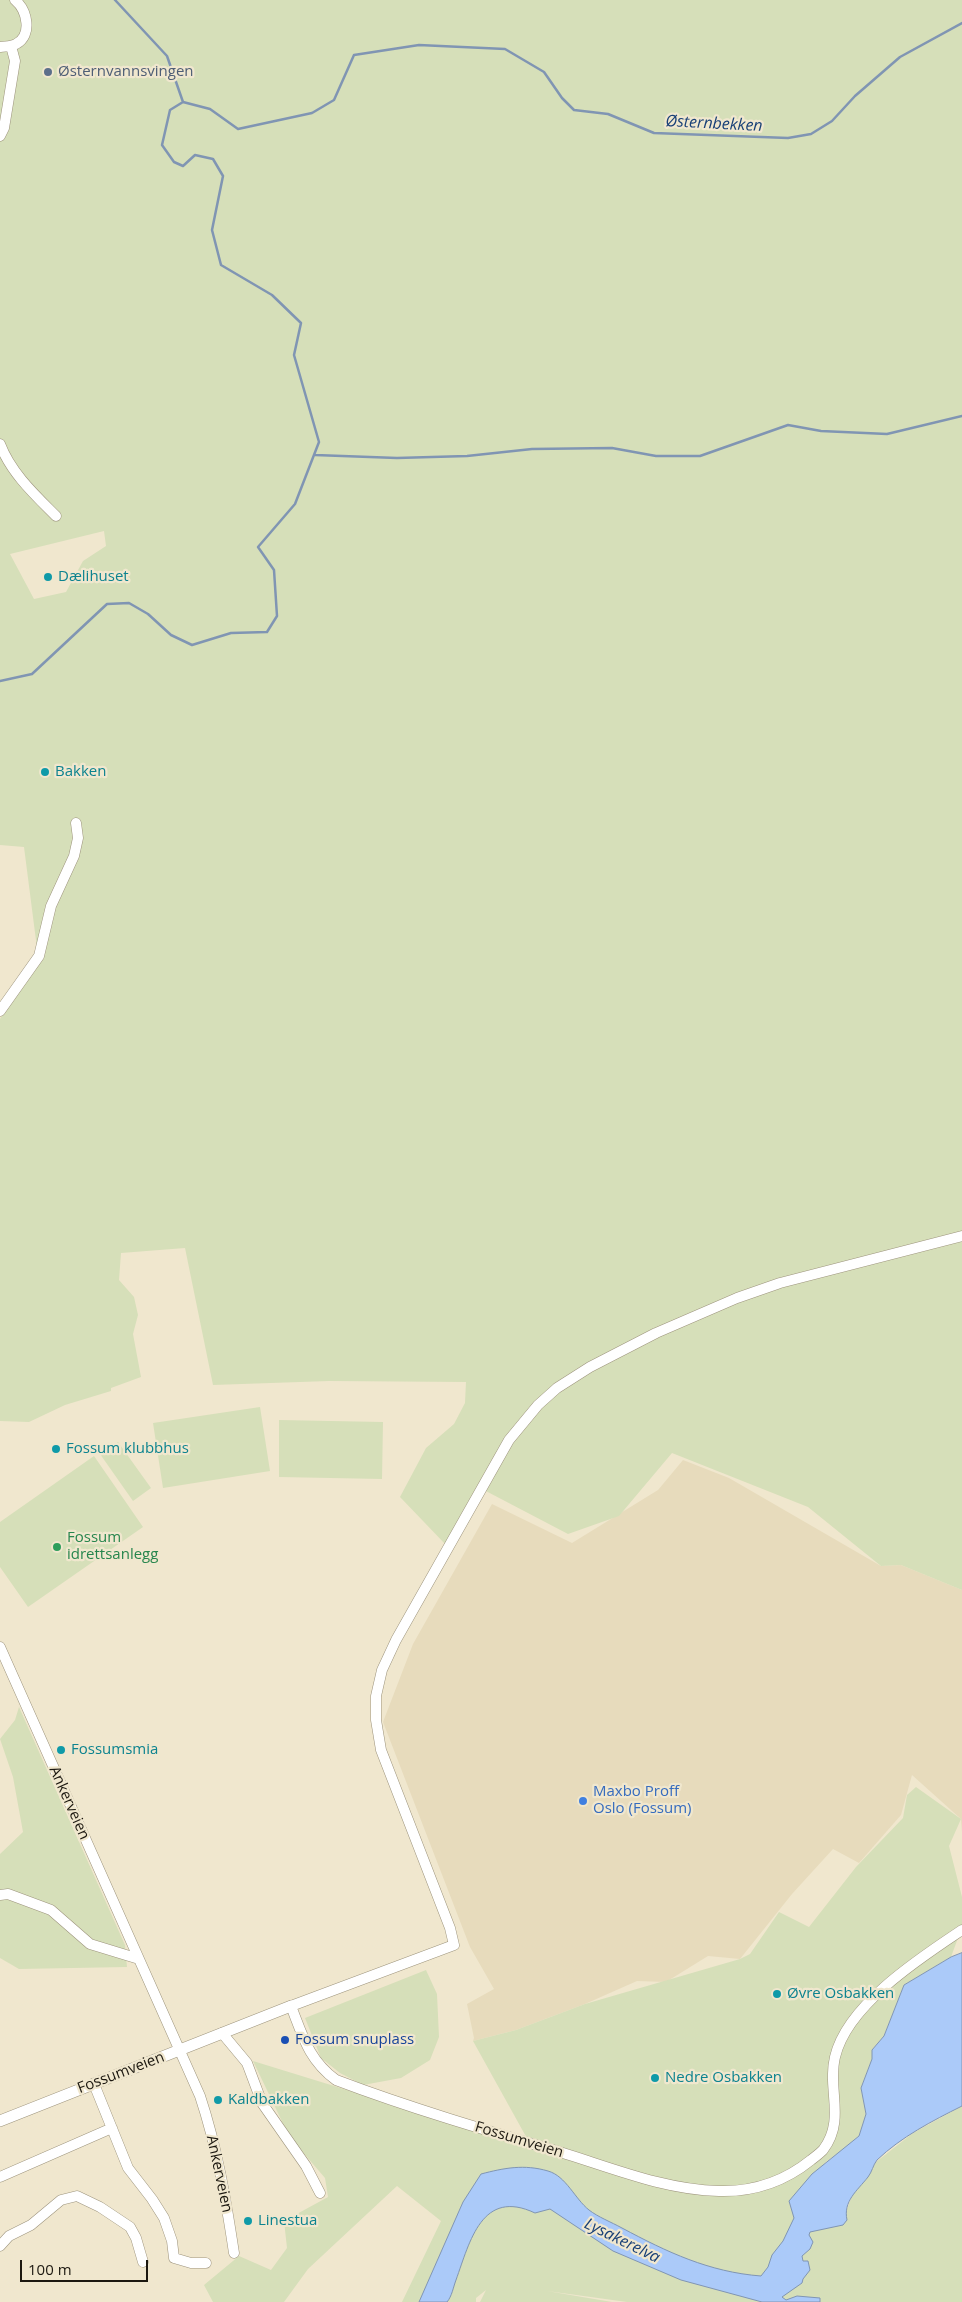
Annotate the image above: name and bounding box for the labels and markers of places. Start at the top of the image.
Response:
place label: Østernvannsvingen [58,63,194,81]
marker: Østernvannsvingen [42,66,54,78]
place label: Dælihuset [58,568,129,586]
marker: Dælihuset [42,571,54,583]
place label: Bakken [55,763,106,781]
marker: Bakken [39,766,51,778]
place label: Fossum klubbhus [66,1440,189,1458]
marker: Fossum klubbhus [50,1443,62,1455]
place label: Fossum idrettsanlegg [67,1529,158,1564]
marker: Fossum idrettsanlegg [51,1541,63,1553]
place label: Fossumsmia [71,1741,158,1759]
marker: Fossumsmia [55,1744,67,1756]
place label: Maxbo Proff Oslo (Fossum) [593,1783,692,1818]
marker: Maxbo Proff Oslo (Fossum) [577,1795,589,1807]
place label: Øvre Osbakken [787,1985,894,2003]
marker: Øvre Osbakken [771,1988,783,2000]
place label: Fossum snuplass [295,2031,414,2049]
marker: Fossum snuplass [279,2034,291,2046]
place label: Nedre Osbakken [665,2069,782,2087]
marker: Nedre Osbakken [649,2072,661,2084]
place label: Kaldbakken [228,2091,309,2109]
marker: Kaldbakken [212,2094,224,2106]
place label: Linestua [258,2212,317,2230]
marker: Linestua [242,2215,254,2227]

